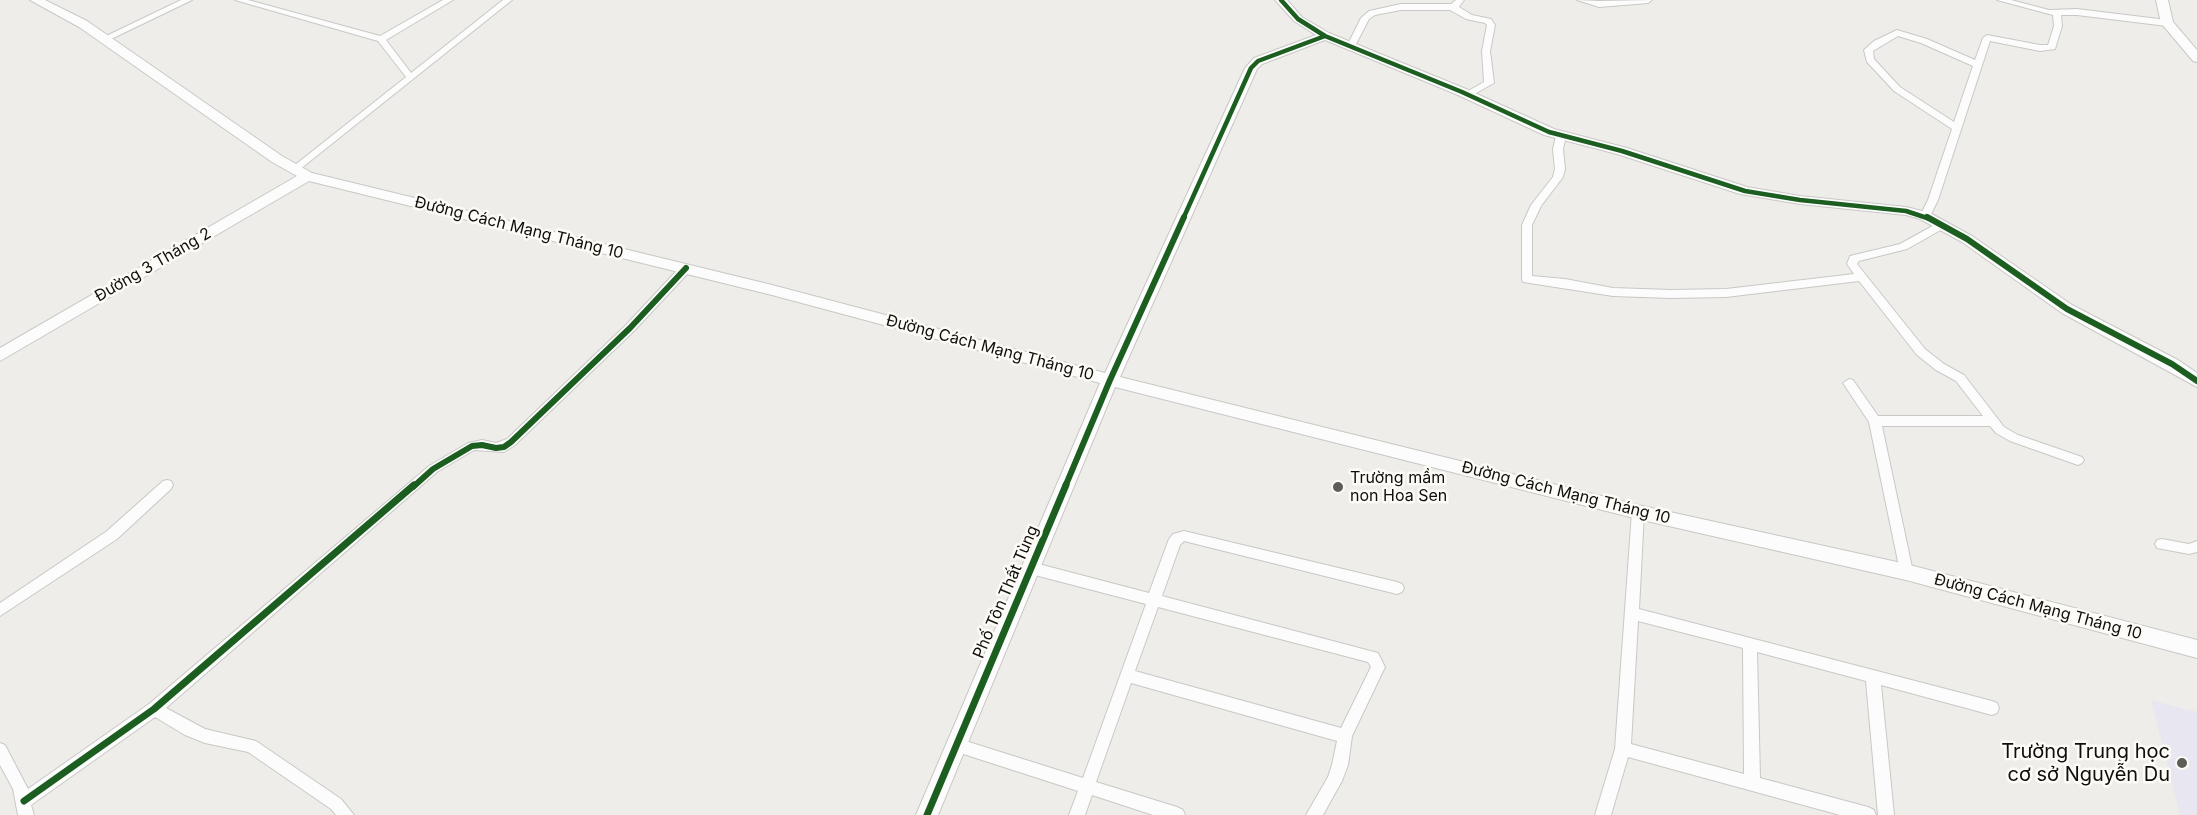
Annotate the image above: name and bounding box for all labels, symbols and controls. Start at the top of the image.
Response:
street label: Đường Cách Mạng Tháng 10 [413,193,625,263]
street label: Đường 3 Tháng 2 [92,224,214,306]
street label: Đường Cách Mạng Tháng 10 [884,311,1096,385]
street label: Đường Cách Mạng Tháng 10 [1460,458,1672,528]
place label: Trường mầm non Hoa Sen [1350,468,1447,506]
marker: Trường mầm non Hoa Sen [1331,480,1345,494]
street label: Phố Tôn Thất Tùng [969,523,1043,661]
street label: Đường Cách Mạng Tháng 10 [1932,570,2144,644]
place label: Trường Trung học cơ sở Nguyễn Du [2001,740,2170,787]
marker: Trường Trung học cơ sở Nguyễn Du [2175,756,2189,770]

